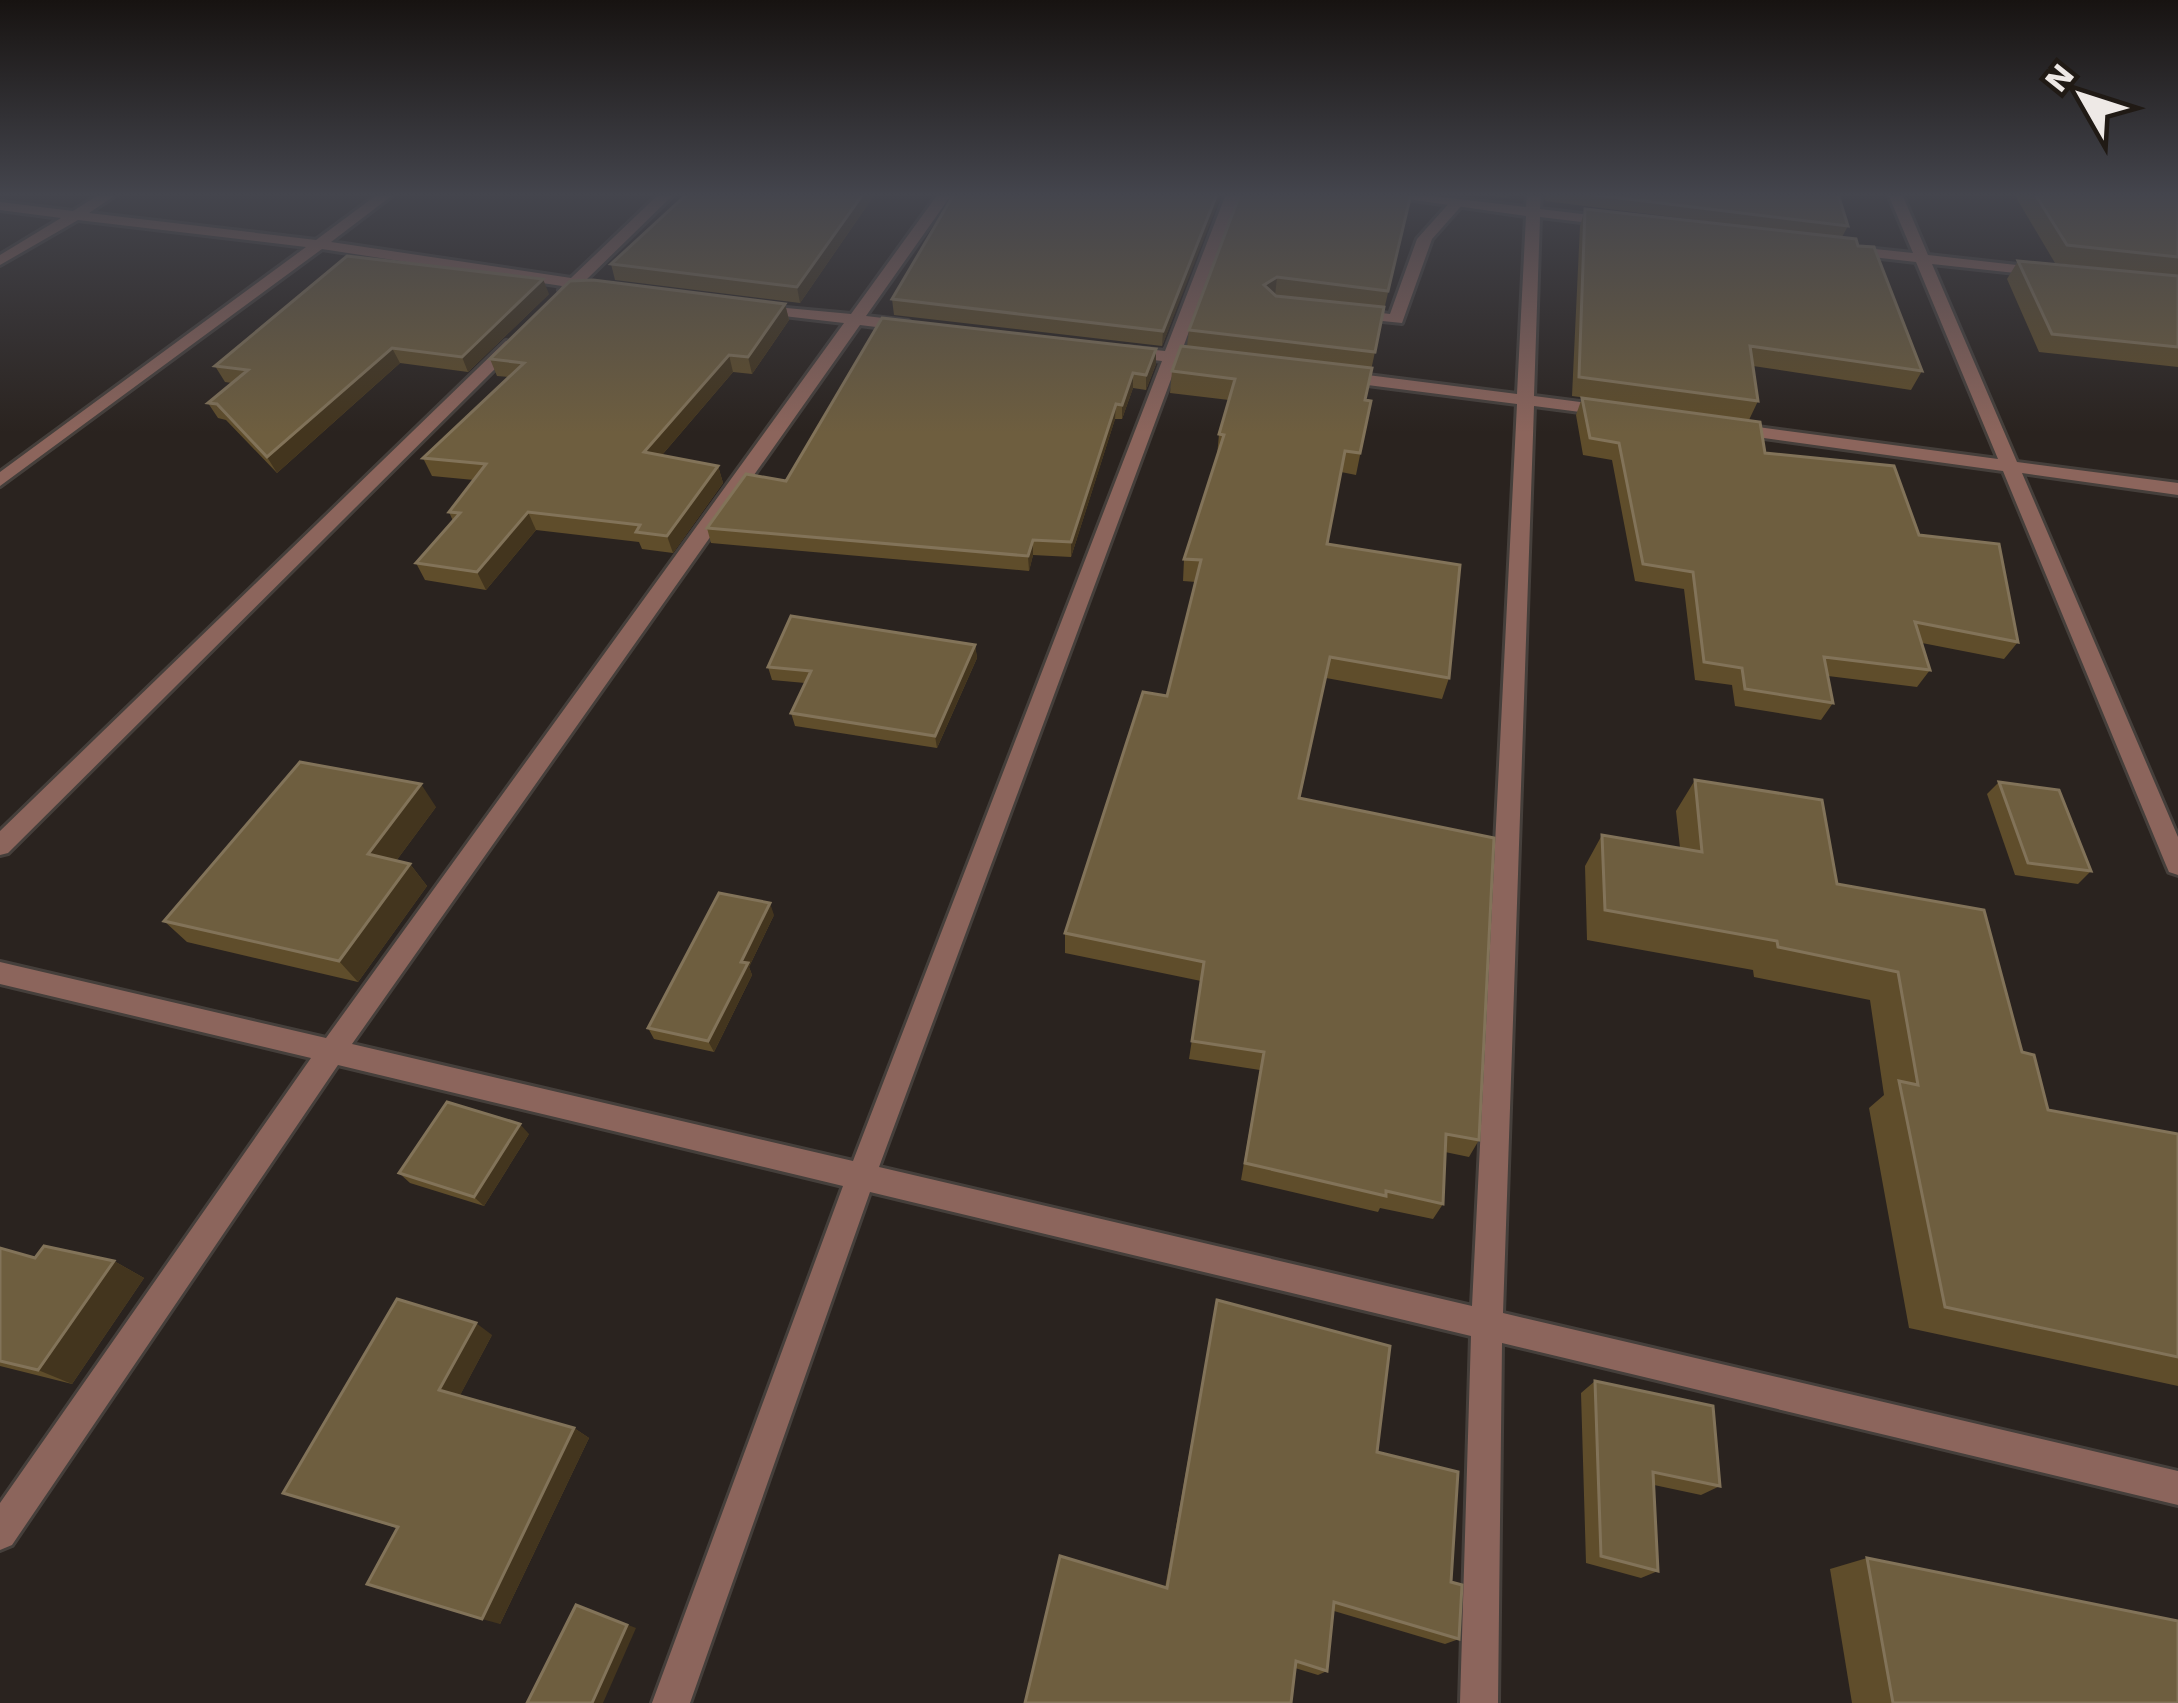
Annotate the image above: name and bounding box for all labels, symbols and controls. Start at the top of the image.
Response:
north arrow [2022,36,2142,156]
text: N [2036,56,2082,99]

